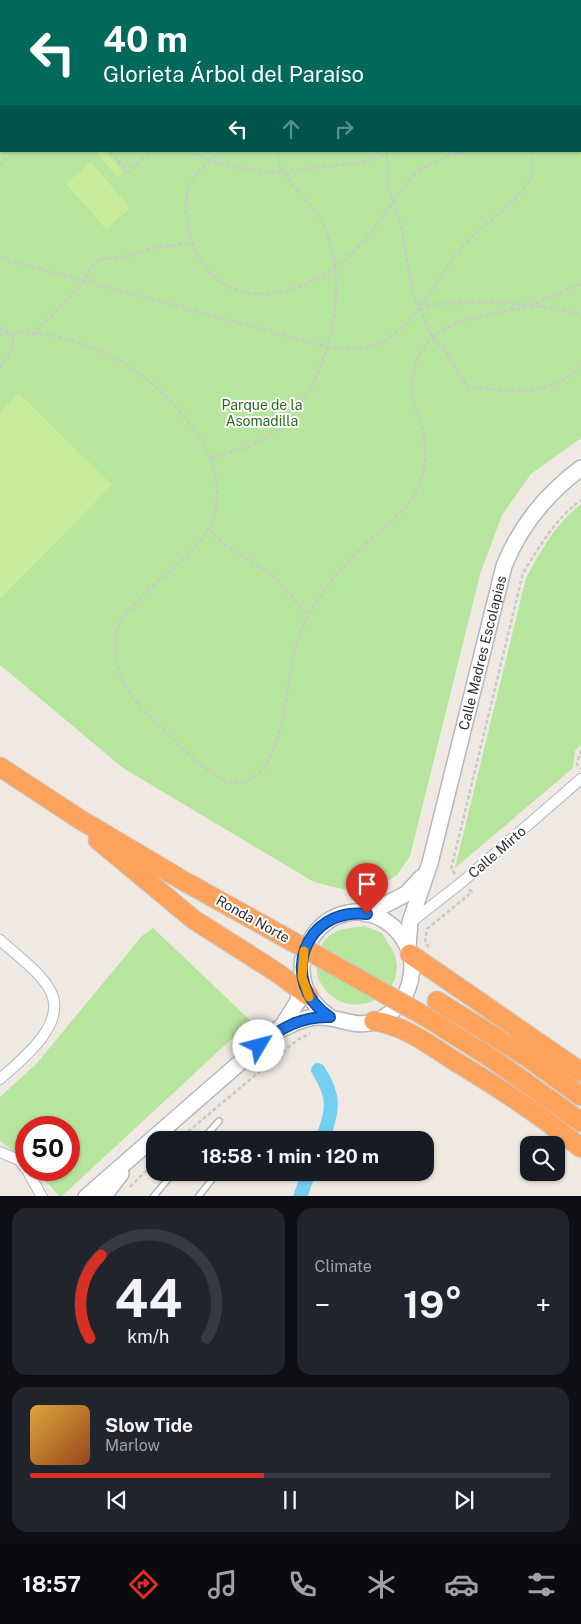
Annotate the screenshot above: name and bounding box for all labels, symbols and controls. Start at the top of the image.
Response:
text: 40 m [103,19,188,60]
icon: left [20,20,85,85]
text: Glorieta Árbol del Paraíso [103,61,364,87]
icon: left [224,115,252,143]
icon: ahead [277,115,305,143]
icon: right [330,115,358,143]
park label: Parque de la Asomadilla [222,397,302,429]
street label: Calle Madres Escolapias [455,574,509,732]
street label: Calle Mirto [465,823,529,881]
pin [346,863,388,914]
icon: arrive [353,870,381,898]
street label: Ronda Norte [213,892,293,946]
position arrow [232,1019,284,1071]
speed limit sign: 50 [15,1116,80,1181]
map controls [520,1136,565,1181]
button: search [520,1136,565,1181]
text: 18:58 · 1 min · 120 m [201,1145,379,1167]
text: Climate [315,1257,372,1276]
text: 44 [114,1268,182,1329]
text: 19° [403,1282,462,1327]
text: − [315,1288,330,1321]
text: + [535,1288,551,1321]
text: km/h [127,1326,169,1347]
text: Slow Tide [105,1414,193,1436]
text: Marlow [105,1436,160,1455]
icon: previous [103,1486,131,1514]
icon: pause [276,1486,304,1514]
icon: next [450,1486,478,1514]
icon: directions [126,1567,161,1602]
icon: music [205,1567,240,1602]
icon: phone [285,1567,320,1602]
icon: climate [364,1567,399,1602]
icon: car [444,1567,479,1602]
icon: filters [524,1567,559,1602]
text: 18:57 [22,1571,81,1597]

